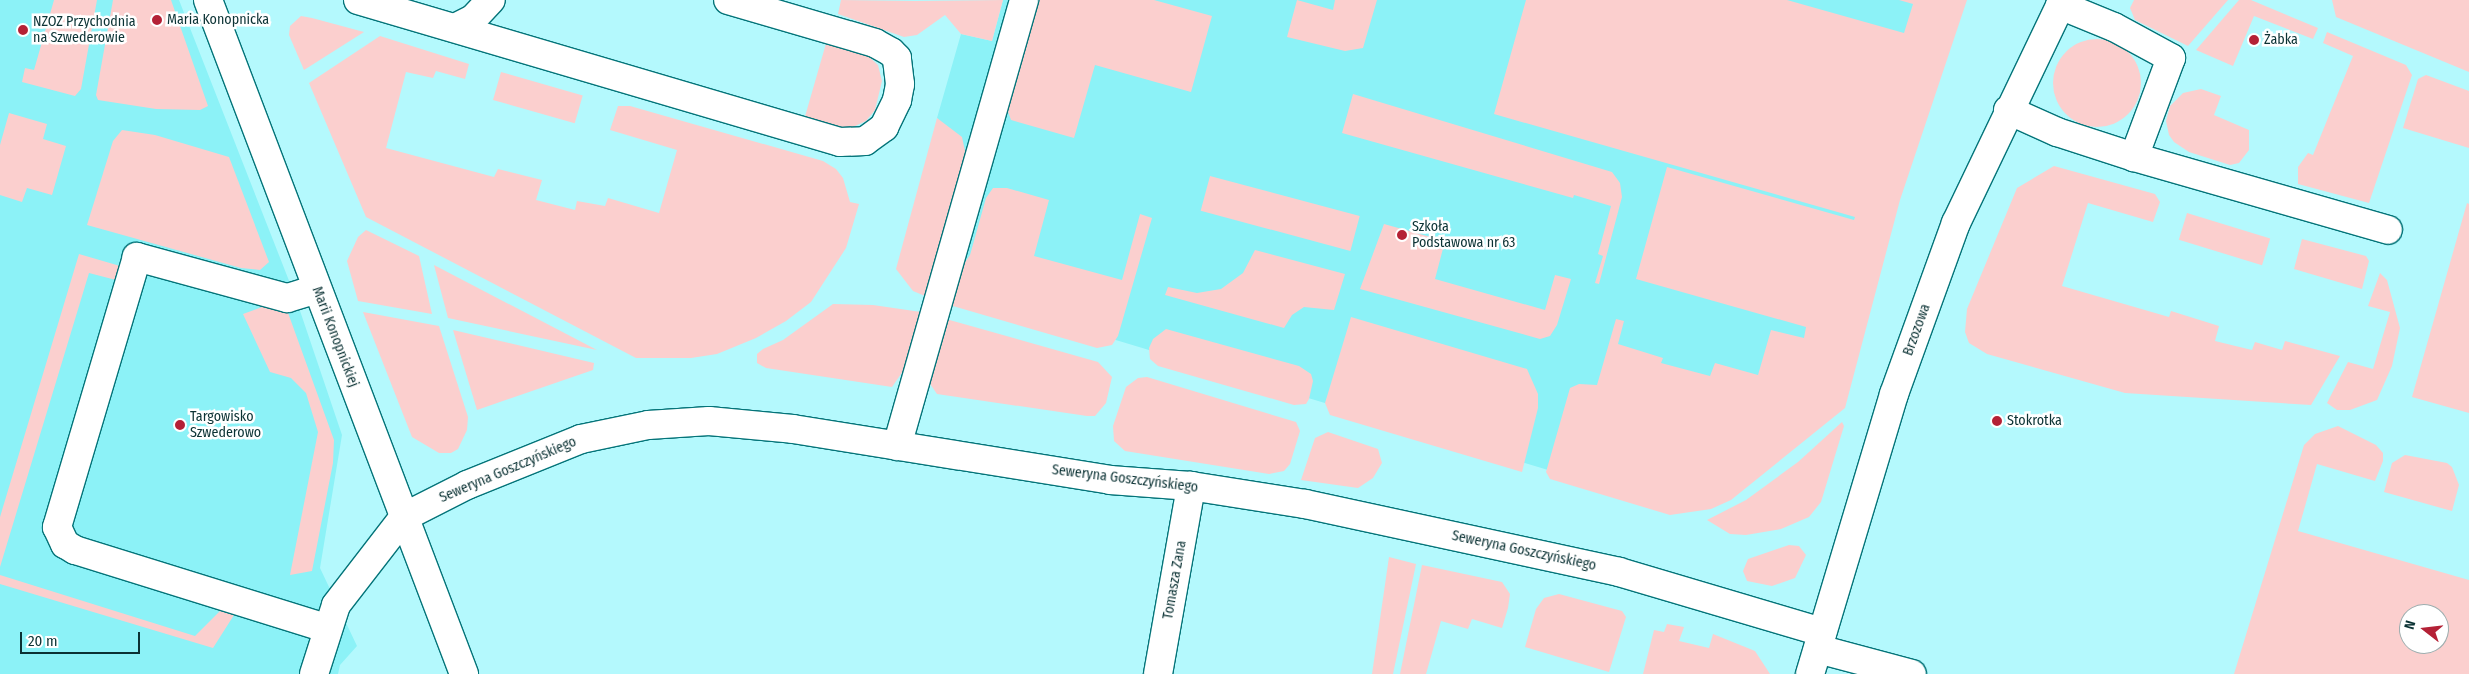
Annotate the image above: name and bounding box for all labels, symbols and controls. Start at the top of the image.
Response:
place label: Maria Konopnicka [167,12,269,28]
place label: NZOZ Przychodnia na Szwederowie [33,14,136,46]
marker: Maria Konopnicka [151,14,163,26]
marker: NZOZ Przychodnia na Szwederowie [17,24,29,36]
place label: Żabka [2264,32,2298,48]
marker: Żabka [2248,34,2260,46]
place label: Szkoła Podstawowa nr 63 [1412,219,1515,252]
marker: Szkoła Podstawowa nr 63 [1396,229,1408,241]
street label: Marii Konopnickiej [308,284,362,390]
street label: Brzozowa [1900,302,1934,358]
place label: Targowisko Szwederowo [190,409,261,442]
place label: Stokrotka [2007,413,2062,429]
marker: Stokrotka [1991,415,2003,427]
marker: Targowisko Szwederowo [174,419,186,431]
street label: Seweryna Goszczyńskiego [437,434,579,506]
street label: Seweryna Goszczyńskiego [1051,462,1199,496]
street label: Seweryna Goszczyńskiego [1450,527,1598,575]
street label: Tomasza Zana [1160,539,1190,621]
north arrow [2399,604,2449,654]
text: N [2401,619,2419,631]
scale bar [22,622,142,654]
text: 20 m [28,632,58,650]

